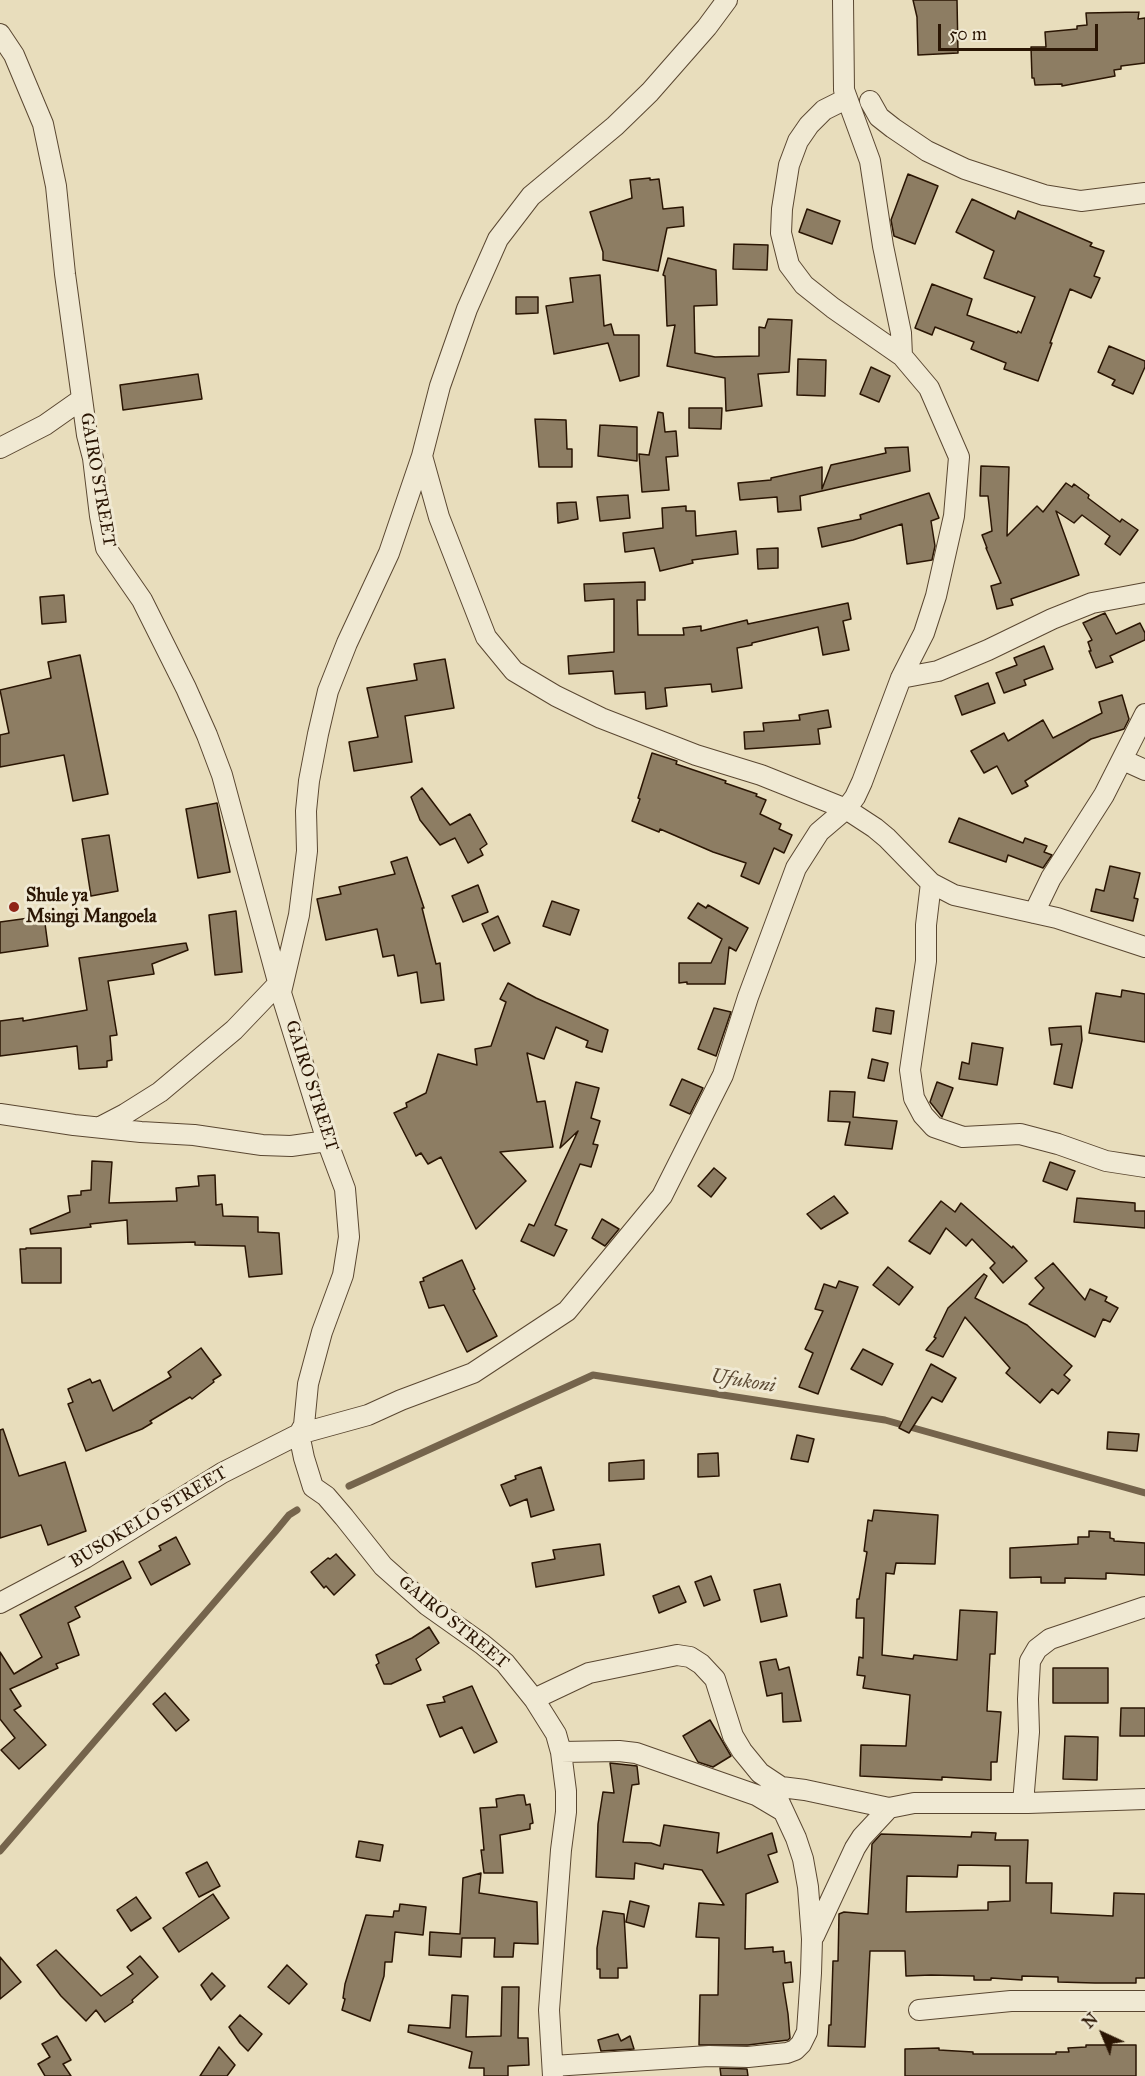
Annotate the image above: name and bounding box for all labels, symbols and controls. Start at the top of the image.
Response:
scale bar [941,12,1102,50]
text: 50 m [949,23,987,45]
street label: GAIRO STREET [75,411,119,549]
place label: Shule ya Msingi Mangoela [26,886,156,928]
marker: Shule ya Msingi Mangoela [7,900,21,914]
street label: GAIRO STREET [280,1018,342,1154]
water label: Ufukoni [709,1365,777,1399]
street label: BUSOKELO STREET [66,1462,232,1574]
street label: GAIRO STREET [393,1572,513,1674]
north arrow [1073,2004,1133,2064]
text: N [1079,2009,1102,2032]

